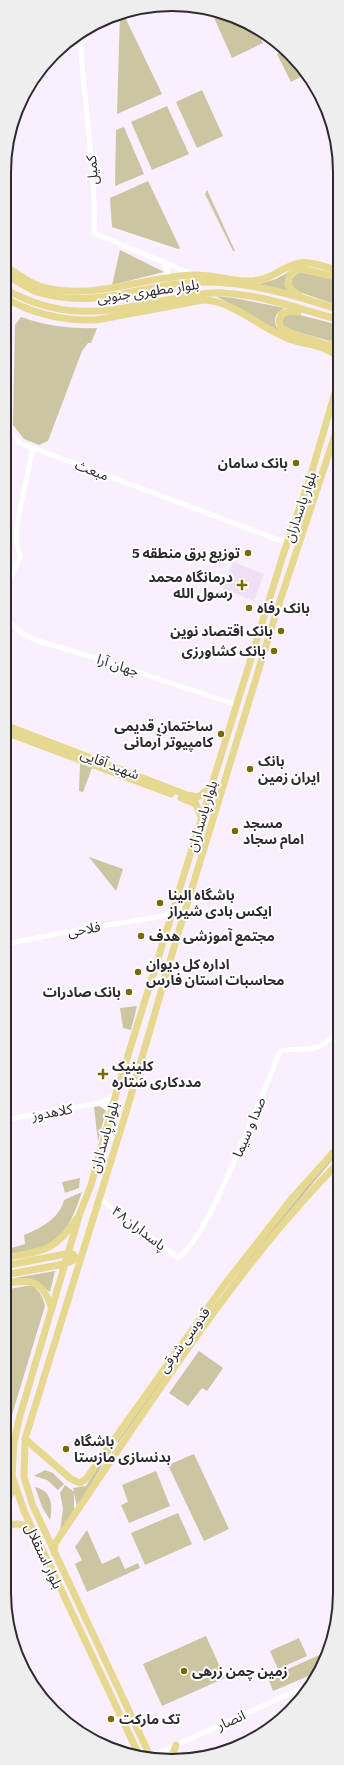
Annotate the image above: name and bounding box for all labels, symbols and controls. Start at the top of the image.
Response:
street label: کمیل [80,155,102,185]
street label: بلوار مطهری جنوبی [95,273,200,307]
place label: بانک سامان [218,452,288,472]
street label: مبعث [73,454,112,485]
marker: بانک سامان [291,458,301,468]
street label: بلوار پاسداران [278,468,322,545]
place label: توزیع برق منطقه 5 [132,542,240,563]
marker: توزیع برق منطقه 5 [243,548,253,558]
place label: درمانگاه محمد رسول الله [149,566,233,602]
marker: درمانگاه محمد رسول الله [236,579,248,591]
place label: بانک رفاه [257,597,310,617]
marker: بانک رفاه [244,603,254,613]
place label: بانک اقتصاد نوین [170,620,273,640]
marker: بانک اقتصاد نوین [276,626,286,636]
place label: بانک کشاورزی [182,640,266,660]
marker: بانک کشاورزی [269,646,279,656]
street label: جهان آرا [95,648,142,680]
place label: ساختمان قدیمی کامپیوتر آرمانی [114,715,214,752]
marker: ساختمان قدیمی کامپیوتر آرمانی [216,729,226,739]
street label: شهید آقایی [78,743,143,783]
place label: بانک ایران زمین [258,750,320,786]
marker: بانک ایران زمین [245,764,255,774]
street label: بلوار پاسداران [181,777,222,854]
place label: مسجد امام سجاد [243,812,304,850]
marker: مسجد امام سجاد [230,826,240,836]
place label: باشگاه الینا ایکس بادی شیراز [167,884,272,920]
marker: باشگاه الینا ایکس بادی شیراز [155,898,165,908]
street label: فلاحی [66,915,102,941]
place label: مجتمع آموزشی هدف [149,925,275,946]
marker: مجتمع آموزشی هدف [136,931,146,941]
place label: اداره کل دیوان محاسبات استان فارس [146,953,285,989]
marker: اداره کل دیوان محاسبات استان فارس [133,967,143,977]
place label: بانک صادرات [43,981,121,1001]
marker: بانک صادرات [124,987,134,997]
place label: کلینیک مددکاری سَتاره [112,1055,201,1091]
marker: کلینیک مددکاری سَتاره [97,1068,109,1080]
street label: صدا و سیما [226,1093,270,1160]
street label: کلاهدوز [29,1098,74,1125]
street label: بلوار پاسداران [83,1098,124,1175]
street label: پاسداران۴۸ [107,1200,171,1255]
street label: قدوسی شرقی [153,1303,214,1376]
place label: باشگاه بدنسازی مازستا [74,1430,171,1466]
marker: باشگاه بدنسازی مازستا [61,1444,71,1454]
street label: بلوار استقلال [21,1519,69,1592]
place label: زمین چمن زرهی [192,1660,288,1681]
marker: زمین چمن زرهی [179,1666,189,1676]
street label: انصار [212,1704,248,1735]
place label: تک مارکت [119,1708,180,1728]
marker: تک مارکت [106,1714,116,1724]

